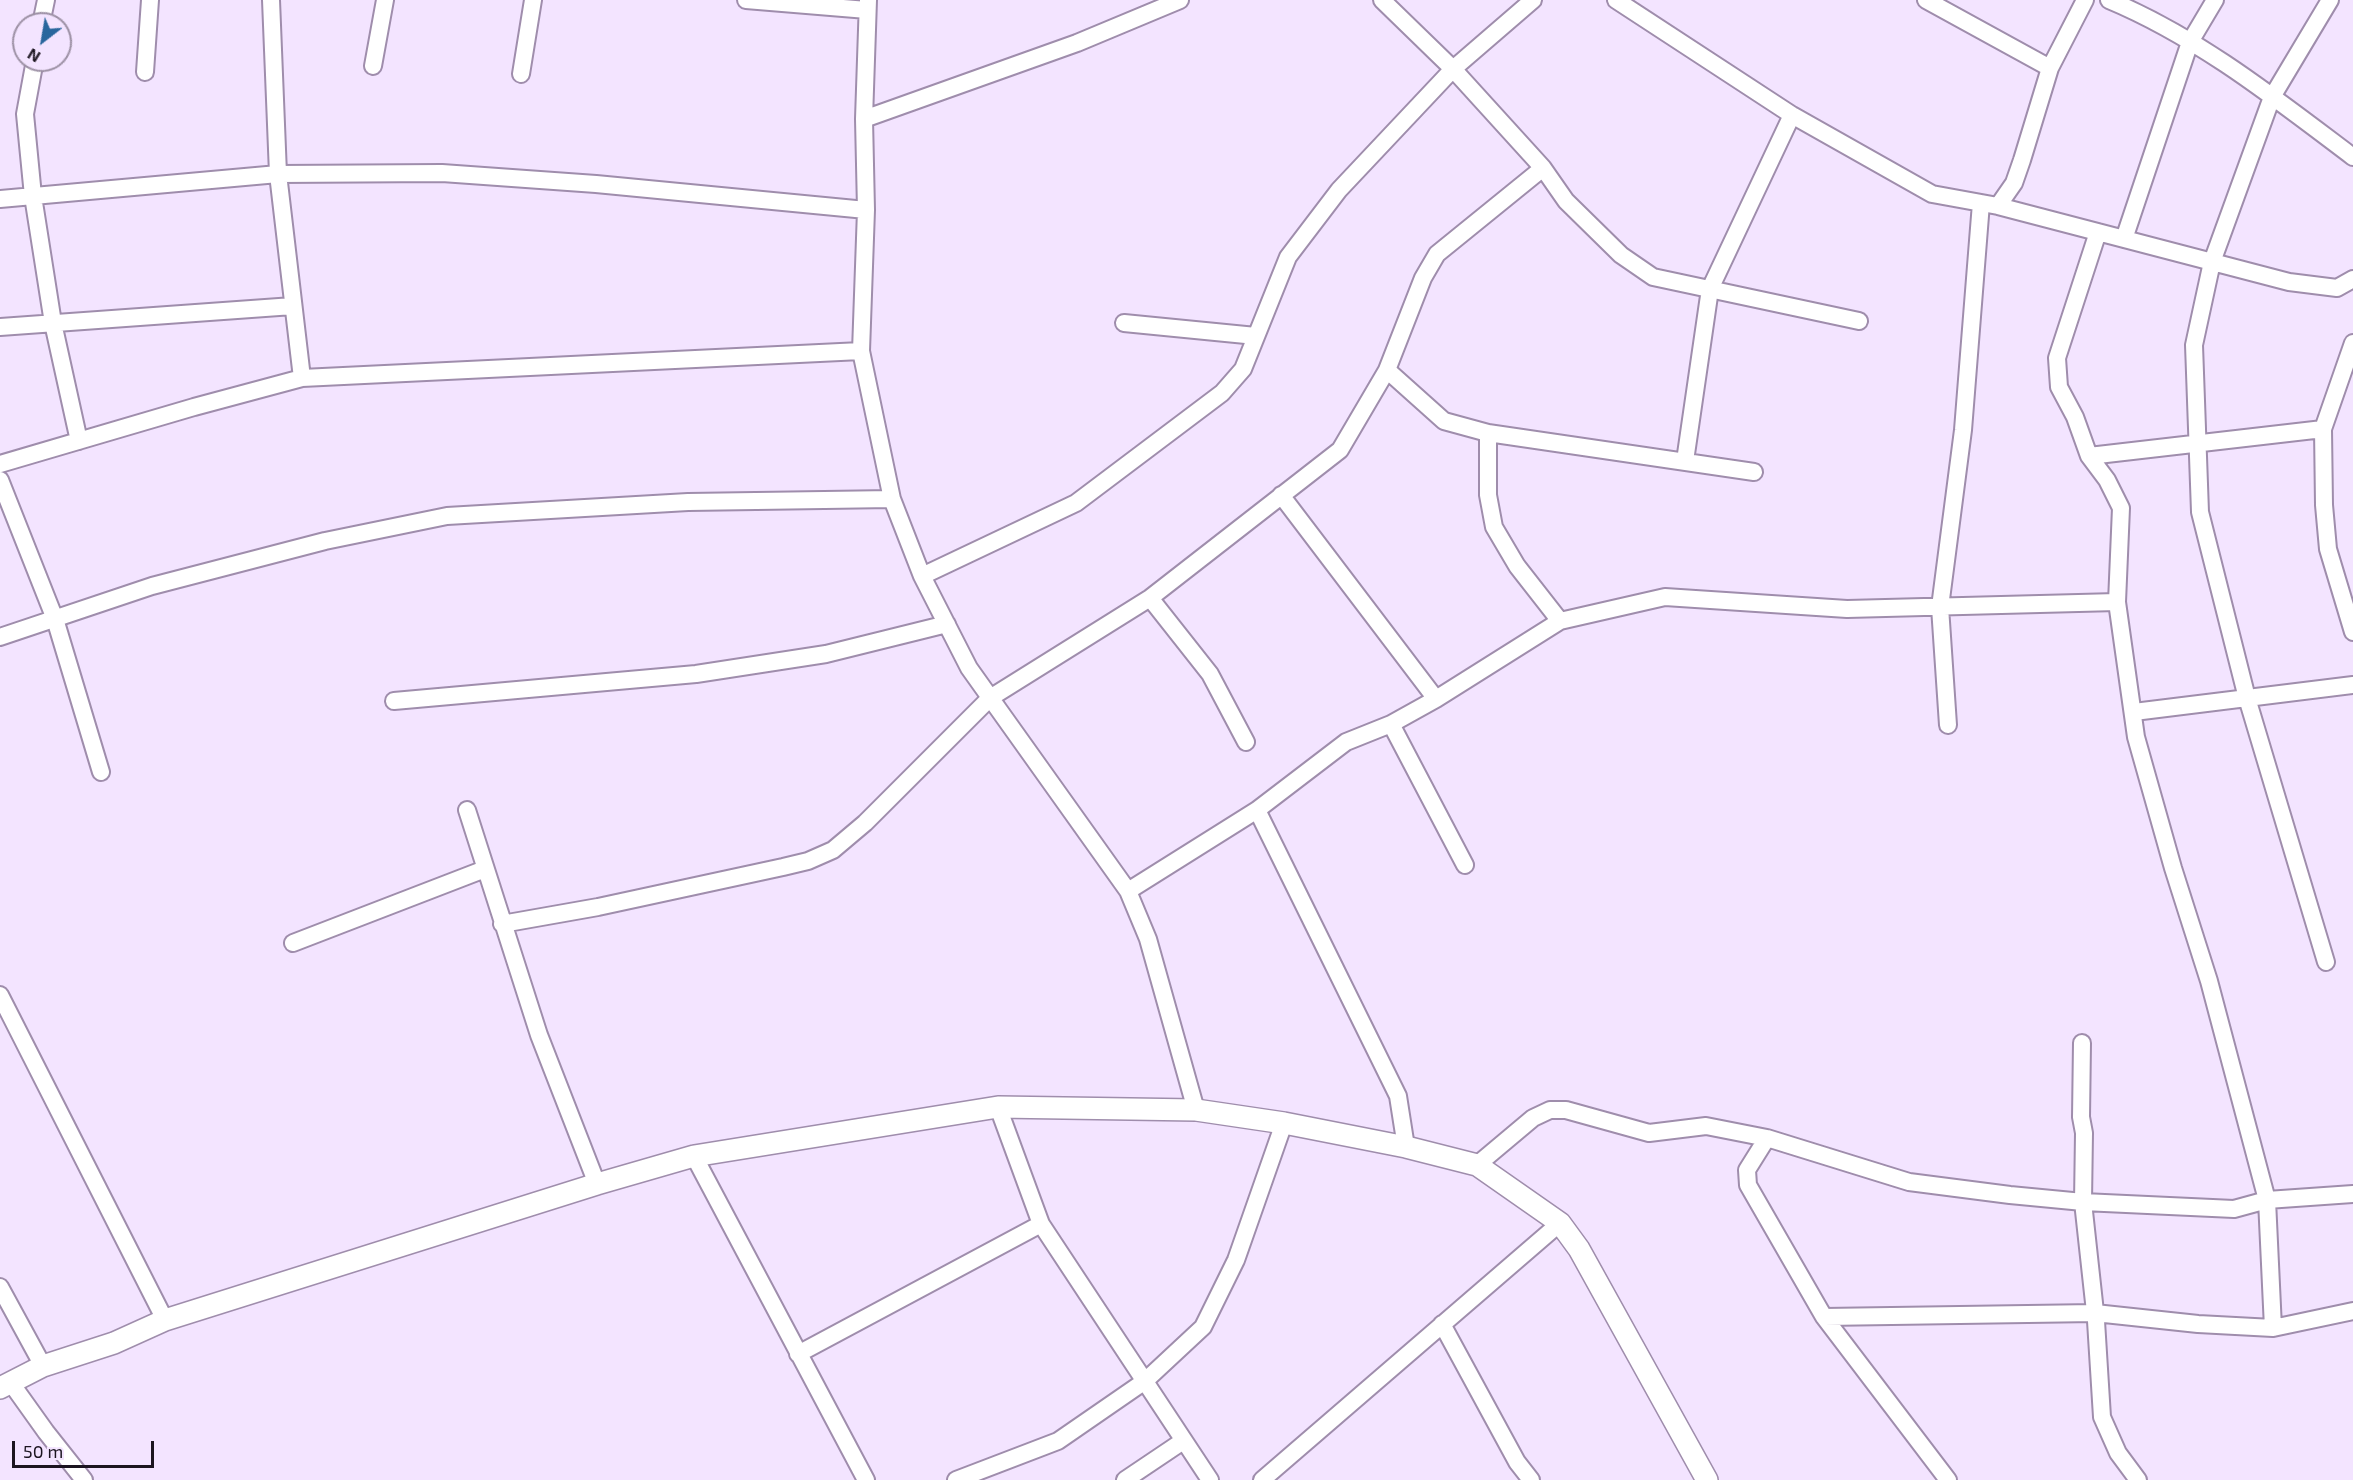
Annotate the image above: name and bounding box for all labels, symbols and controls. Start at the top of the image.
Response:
north arrow [12,12,72,72]
text: N [24,45,43,67]
scale bar [15,1429,158,1467]
text: 50 m [23,1440,63,1462]

